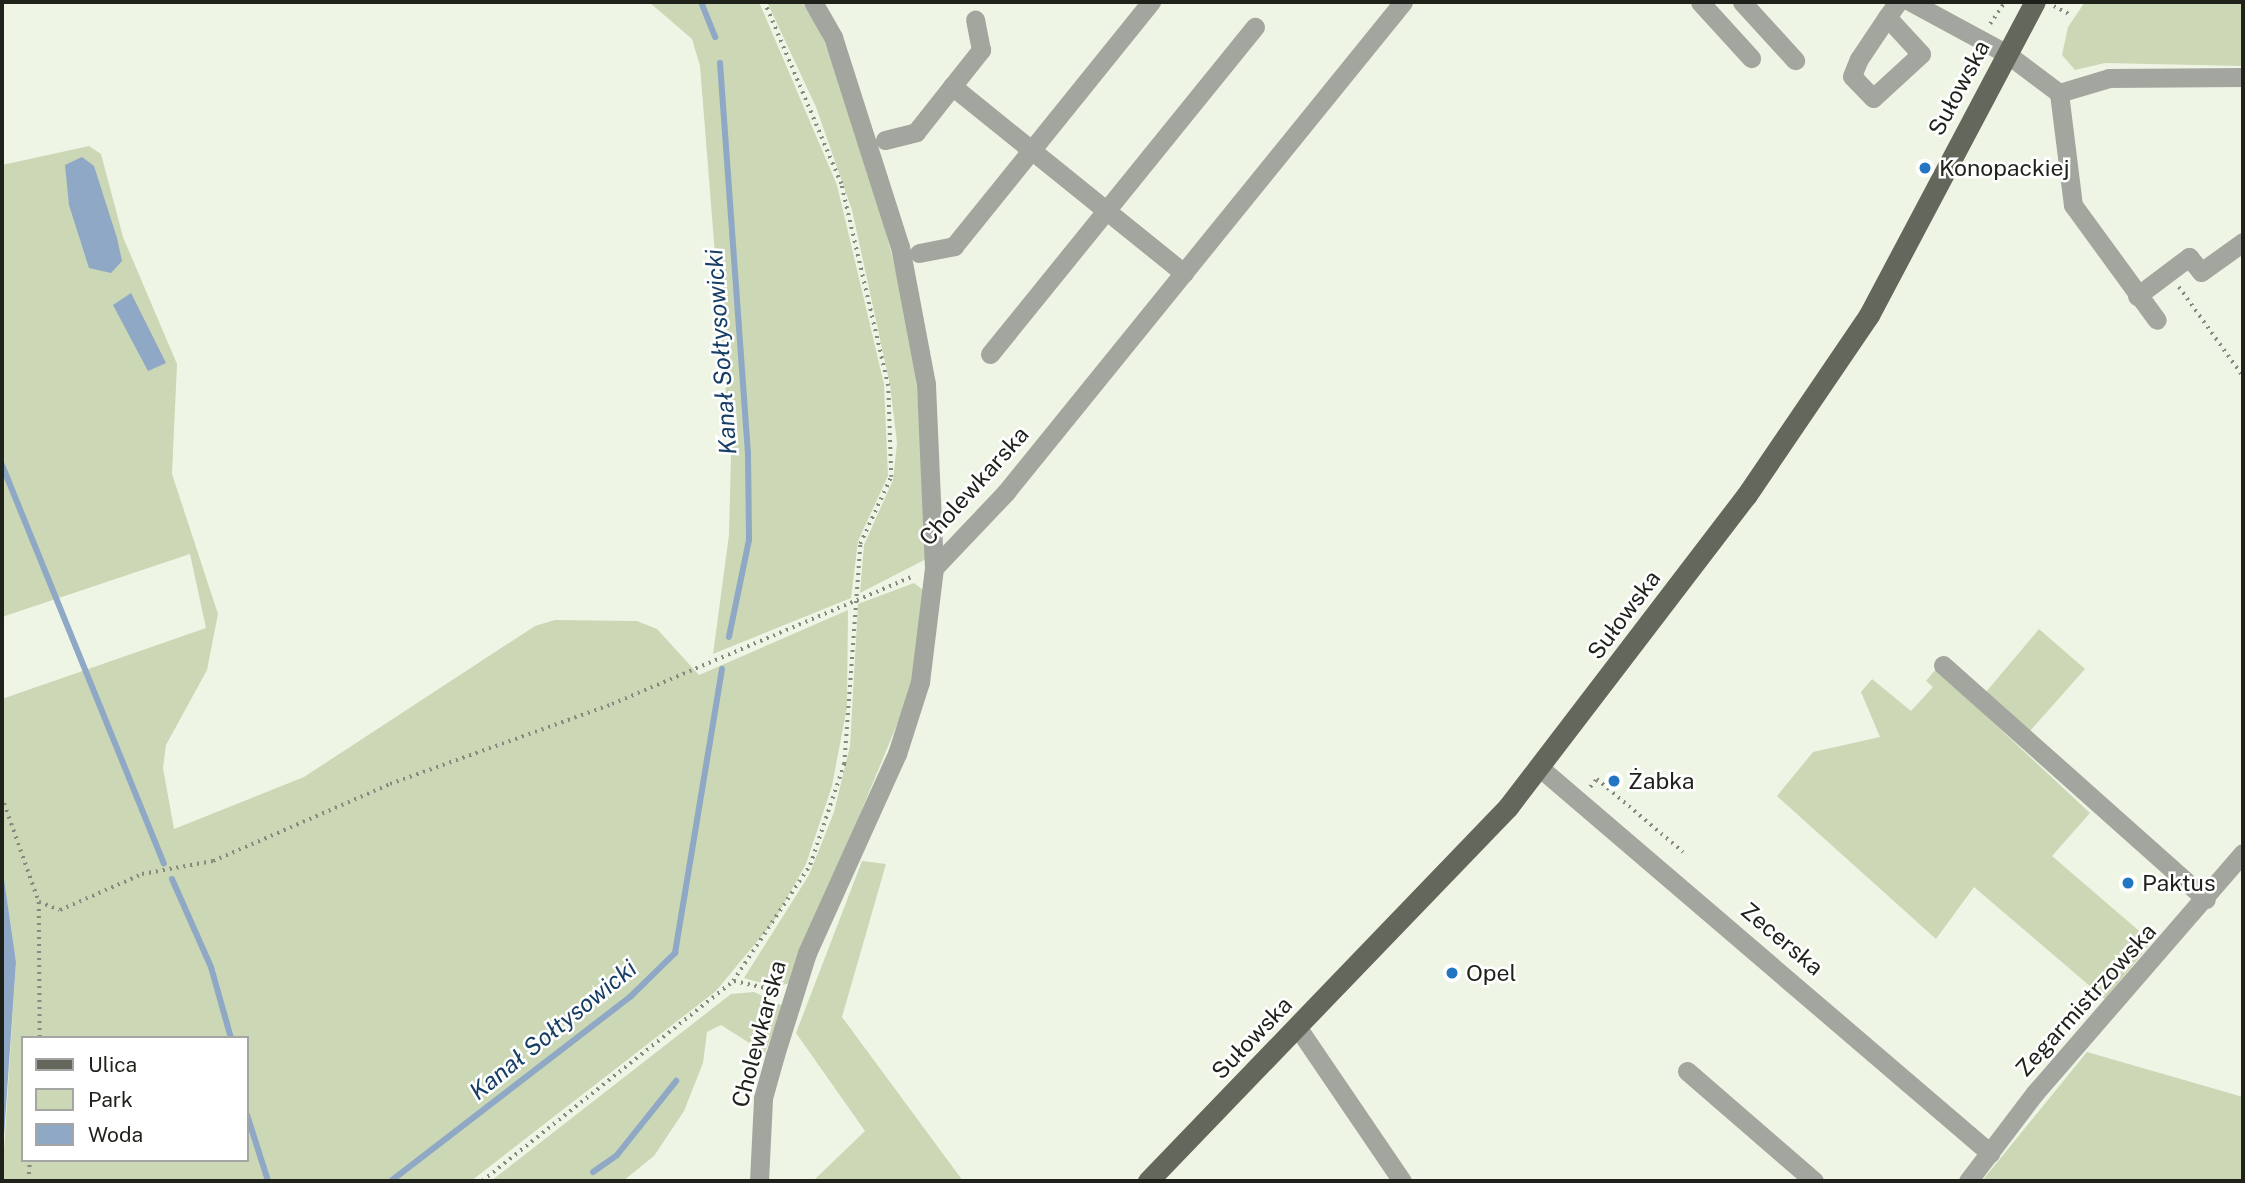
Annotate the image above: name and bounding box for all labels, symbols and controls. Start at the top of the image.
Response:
street label: Sułowska [1922,36,1996,140]
place label: Konopackiej [1939,154,2070,182]
marker: Konopackiej [1917,160,1933,176]
water label: Kanał Sołtysowicki [699,248,743,456]
street label: Cholewkarska [913,421,1035,551]
street label: Sułowska [1582,565,1666,665]
place label: Żabka [1628,767,1695,795]
marker: Żabka [1606,773,1622,789]
place label: Paktus [2142,869,2216,897]
marker: Paktus [2120,875,2136,891]
street label: Zecerska [1735,897,1829,981]
street label: Zegarmistrzowska [2010,918,2162,1082]
water label: Kanał Sołtysowicki [464,954,642,1106]
street label: Cholewkarska [726,958,792,1110]
place label: Opel [1466,959,1516,987]
marker: Opel [1444,965,1460,981]
street label: Sułowska [1206,991,1298,1085]
legend [21,1036,248,1162]
text: Ulica [88,1052,137,1077]
text: Park [88,1087,133,1112]
text: Woda [88,1122,143,1147]

